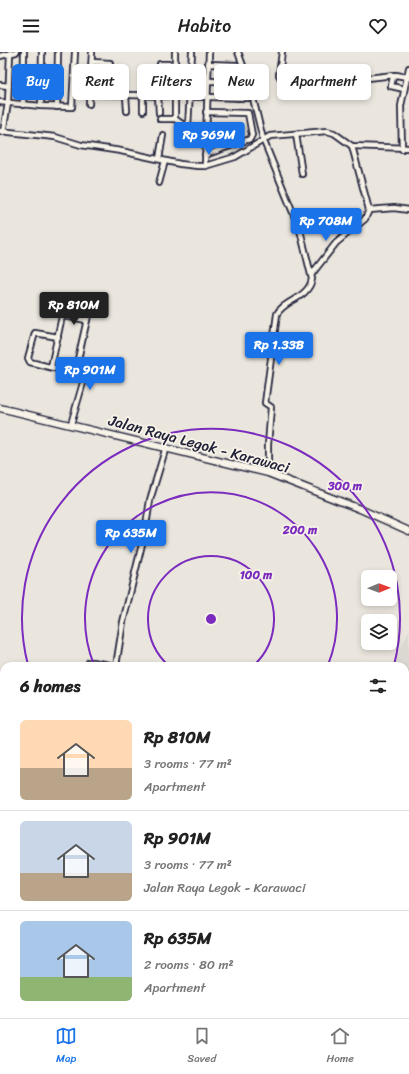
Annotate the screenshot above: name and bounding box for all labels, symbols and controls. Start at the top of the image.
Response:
text: Habito [178,10,231,42]
icon: menu [20,15,42,37]
icon: heart [367,15,389,37]
chip: Buy [12,64,64,100]
chip: Rent [72,64,129,100]
chip: Filters [137,64,206,100]
chip: New [214,64,269,100]
chip: Apartment [277,64,371,100]
pin: Rp 969M [172,122,246,156]
text: Rp 969M [183,123,235,146]
pin: Rp 708M [289,208,363,242]
text: Rp 708M [300,209,352,232]
pin: Rp 810M [37,292,111,326]
text: Rp 810M [49,293,99,316]
pin: Rp 1.33B [238,332,320,366]
text: Rp 1.33B [254,333,304,356]
pin: Rp 901M [53,357,127,391]
text: Rp 901M [64,358,116,381]
street label: Jalan Raya Legok - Karawaci [105,407,293,481]
text: 300 m [327,475,363,497]
text: 200 m [282,519,318,541]
pin: Rp 635M [94,520,168,554]
text: Rp 635M [105,521,157,544]
text: 100 m [240,564,273,586]
north arrow [361,570,397,606]
map controls [361,570,397,650]
centre of rings [204,612,218,626]
button: layers [361,614,397,650]
text: 6 homes [20,671,80,701]
icon: filters [367,675,389,697]
text: Rp 810M [144,722,211,752]
icon: home [52,736,100,784]
text: 3 rooms · 77 m² [144,752,232,775]
text: Apartment [144,775,205,798]
text: Rp 901M [144,823,211,853]
icon: home [52,837,100,885]
text: 3 rooms · 77 m² [144,853,232,876]
text: Jalan Raya Legok - Karawaci [144,876,305,899]
text: Rp 635M [144,923,212,953]
icon: home [52,937,100,985]
text: 2 rooms · 80 m² [144,953,234,976]
text: Apartment [144,976,205,999]
tab: Map [55,1025,77,1068]
tab: Saved [187,1025,216,1068]
tab: Home [326,1025,354,1068]

